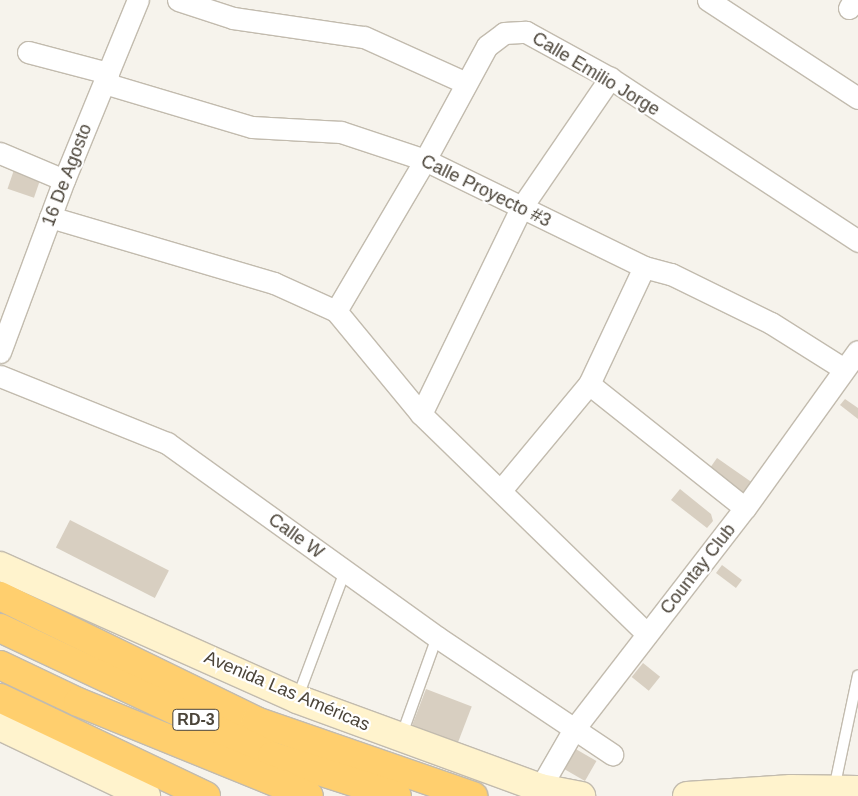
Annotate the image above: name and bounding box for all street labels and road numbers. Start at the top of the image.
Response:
street label: Calle Emilio Jorge [528,27,664,121]
street label: 16 De Agosto [37,120,97,230]
street label: Calle Proyecto #3 [417,150,555,232]
street label: Calle W [264,509,328,563]
street label: Countay Club [656,519,740,619]
street label: Avenida Las Américas [201,646,373,736]
road number: RD-3 [172,706,220,734]

